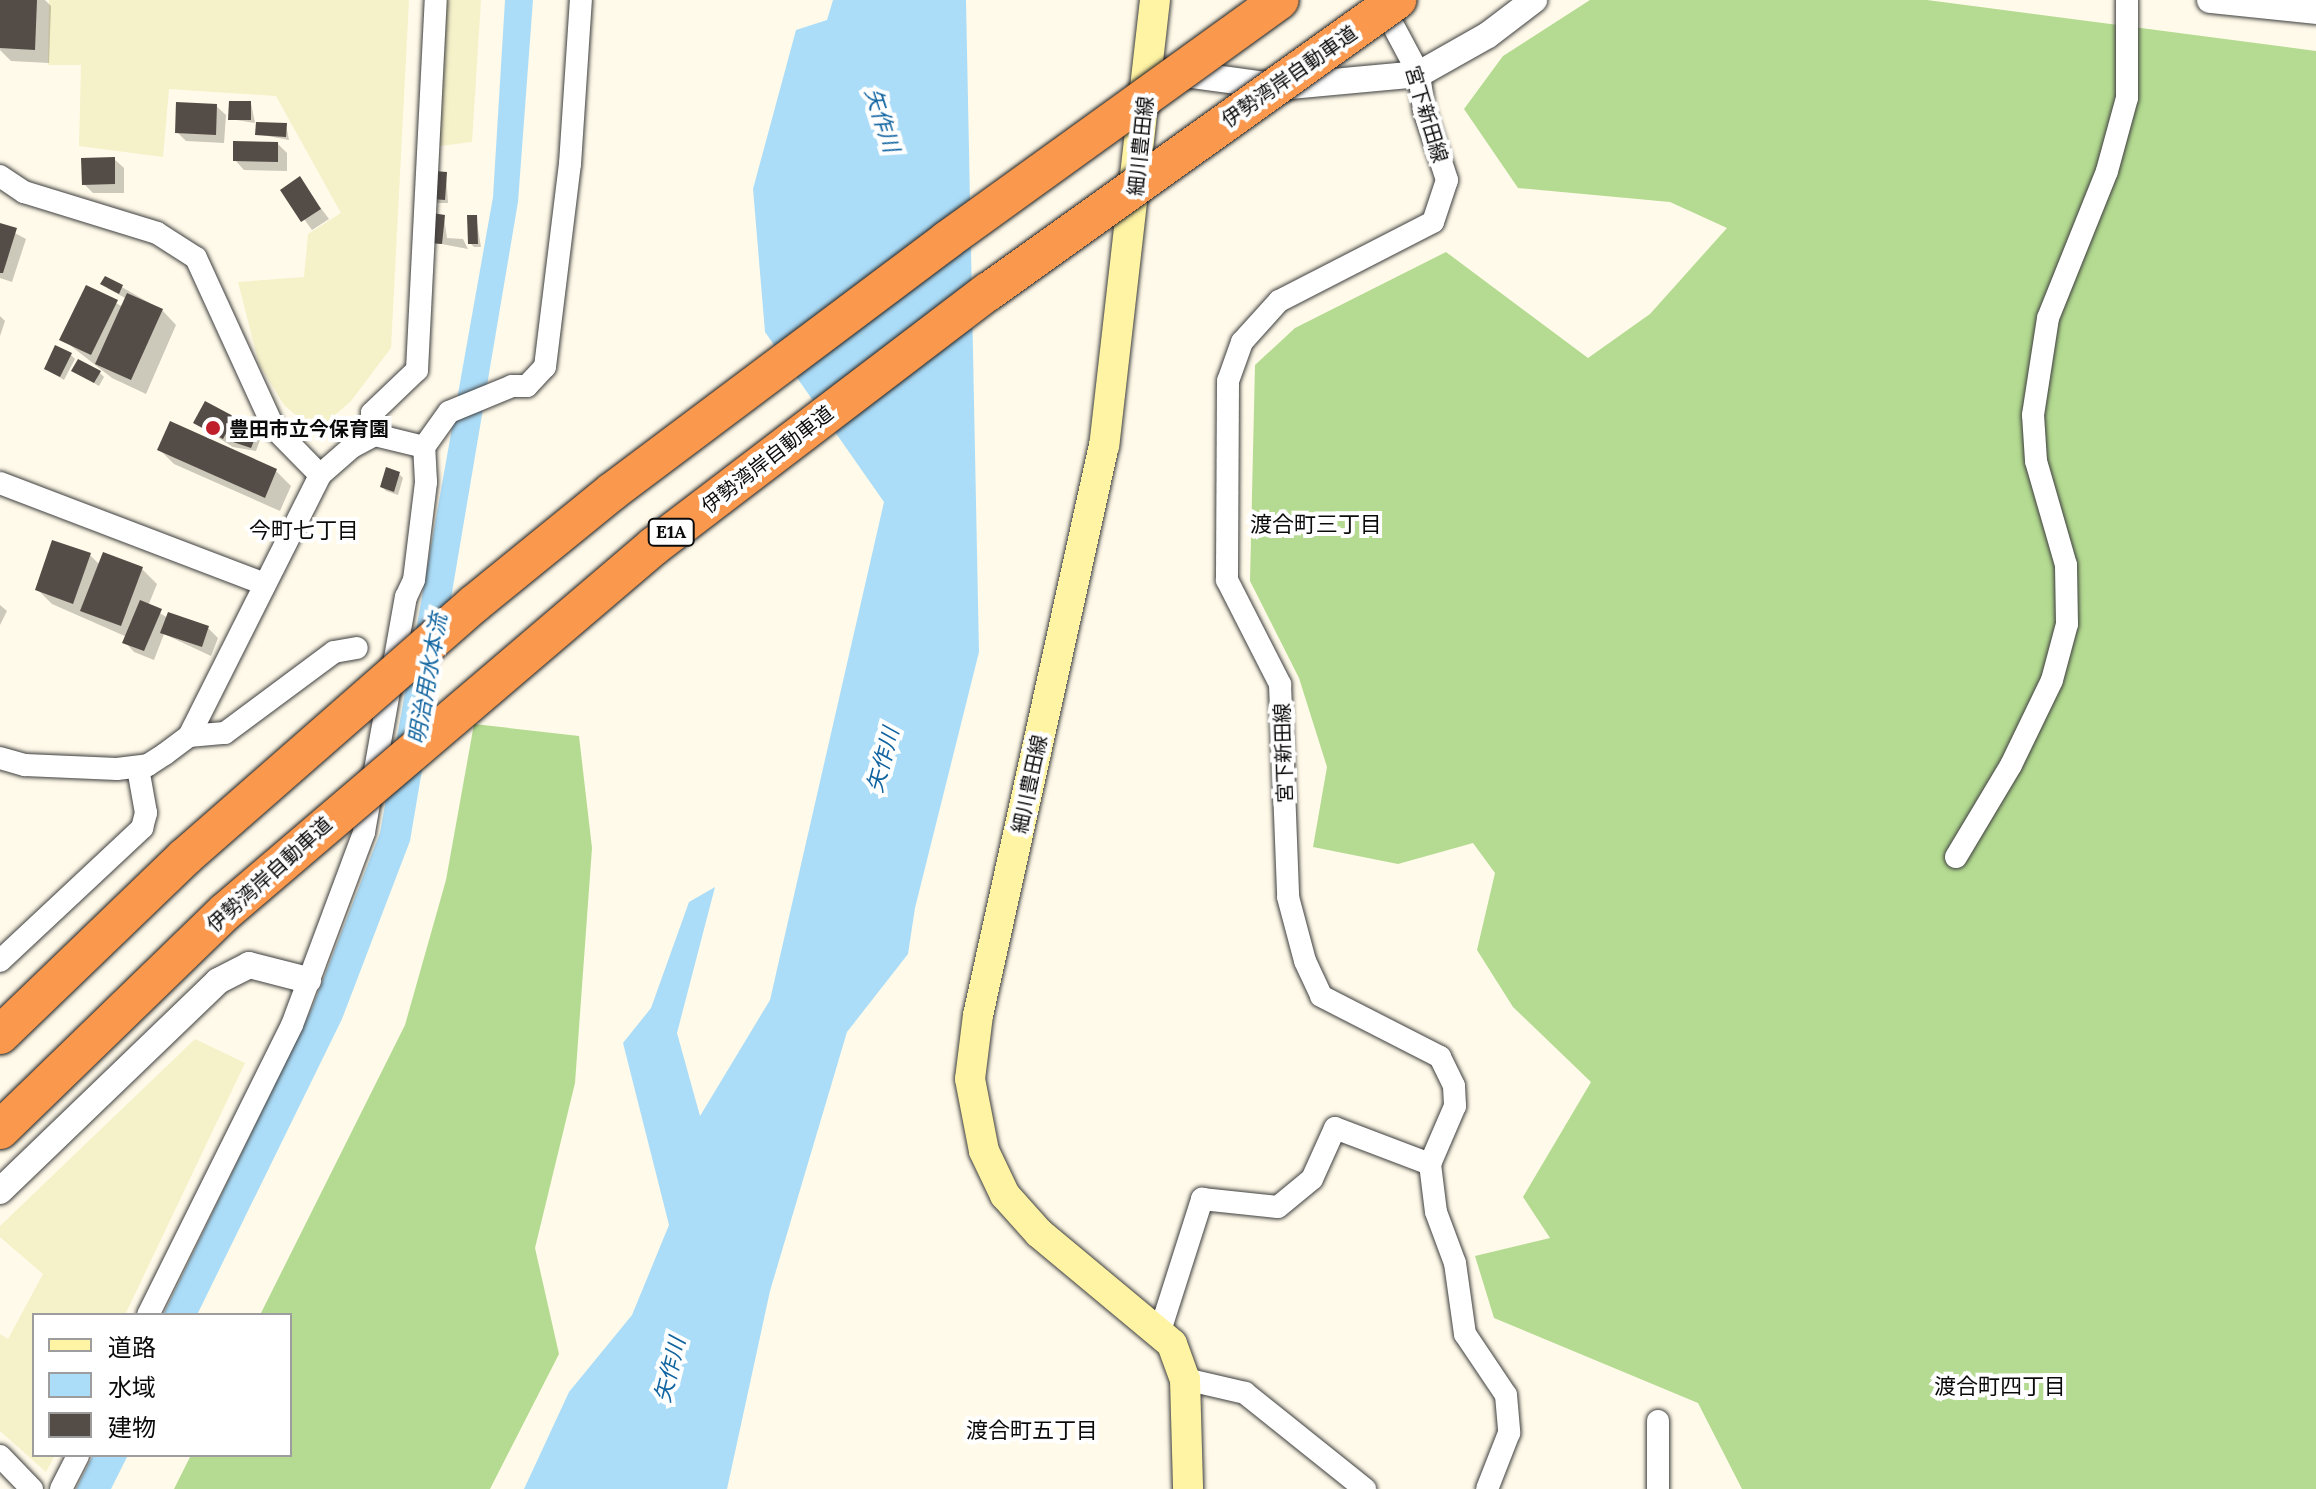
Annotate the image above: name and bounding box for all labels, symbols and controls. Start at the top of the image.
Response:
street label: 伊勢湾岸自動車道 [1217,20,1361,132]
street label: 宮下新田線 [1401,63,1453,165]
water label: 矢作川 [859,85,905,155]
street label: 細川豊田線 [1123,95,1157,197]
street label: 伊勢湾岸自動車道 [697,400,837,518]
place label: 豊田市立今保育園 [229,416,389,440]
marker: 豊田市立今保育園 [204,419,222,437]
district label: 渡合町三丁目 [1250,512,1382,538]
district label: 今町七丁目 [249,518,359,544]
road number: E1A [647,518,695,546]
water label: 明治用水本流 [404,612,452,746]
street label: 宮下新田線 [1269,703,1297,803]
water label: 矢作川 [862,725,904,795]
street label: 細川豊田線 [1007,733,1051,835]
street label: 伊勢湾岸自動車道 [202,812,336,936]
legend [32,1313,292,1457]
text: 道路 [108,1332,156,1363]
water label: 矢作川 [649,1335,691,1405]
text: 水域 [108,1372,156,1403]
district label: 渡合町四丁目 [1934,1374,2066,1400]
text: 建物 [108,1412,156,1443]
district label: 渡合町五丁目 [966,1418,1098,1444]

